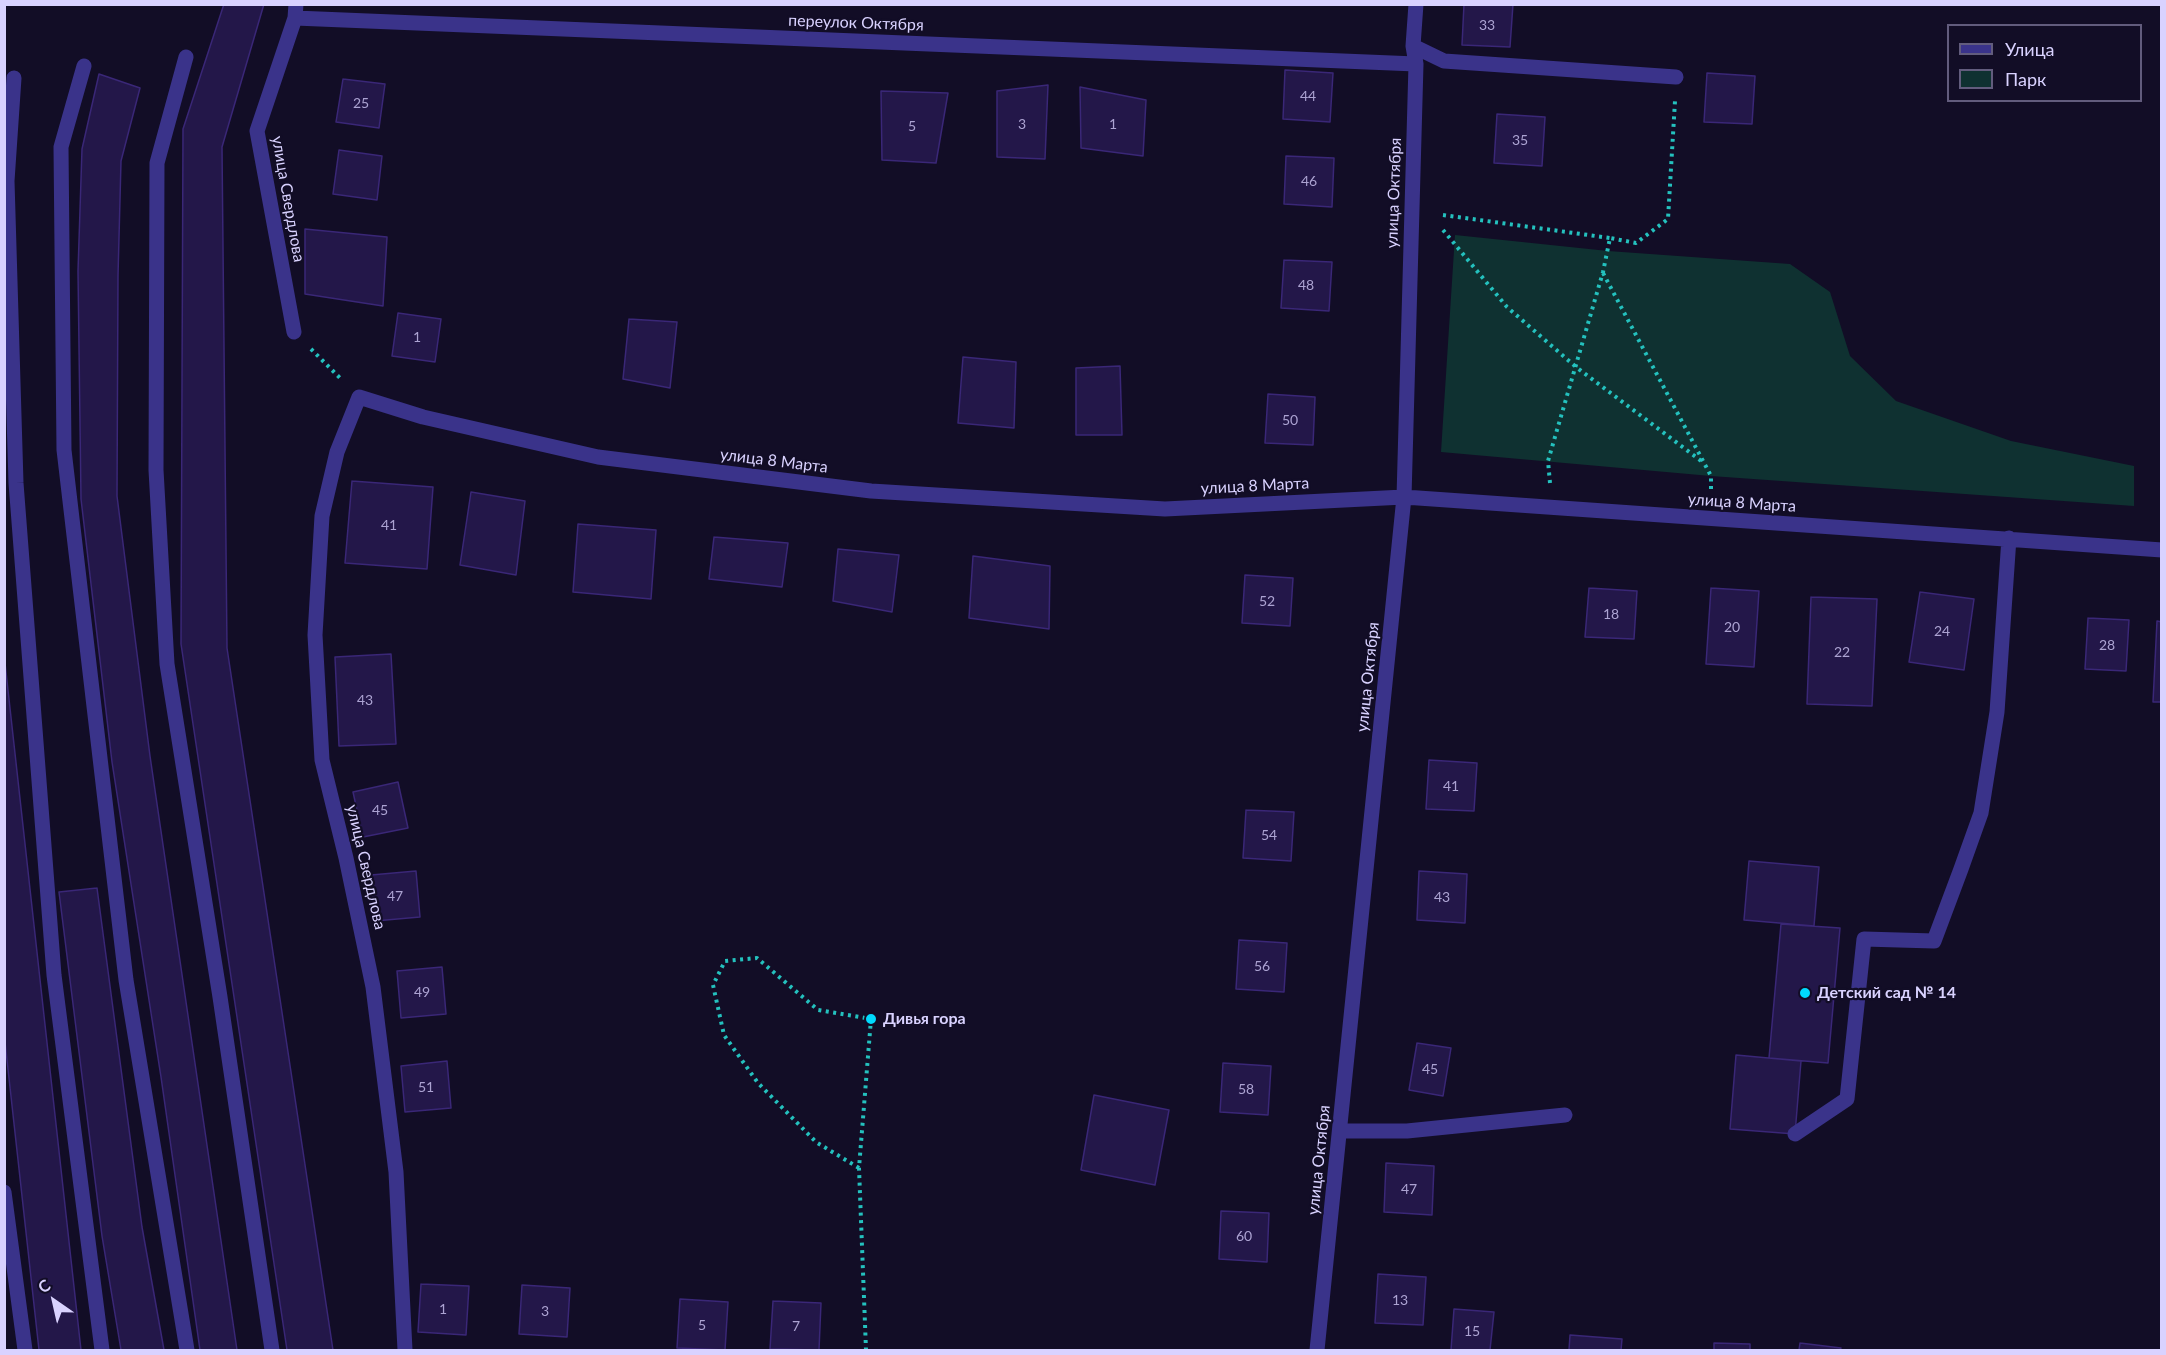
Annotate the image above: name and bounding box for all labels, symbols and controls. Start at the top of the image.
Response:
street label: переулок Октября [788,11,924,35]
house number: 33 [1479,17,1495,33]
legend [1947,24,2142,102]
text: Улица [2005,38,2055,60]
text: Парк [2005,68,2046,90]
house number: 44 [1300,88,1316,104]
house number: 25 [353,95,369,111]
house number: 3 [1018,116,1026,132]
house number: 1 [1109,116,1117,132]
house number: 5 [908,118,916,134]
house number: 35 [1512,132,1528,148]
street label: улица Свердлова [267,134,309,264]
street label: улица Октября [1382,137,1406,249]
house number: 46 [1301,173,1317,189]
house number: 48 [1298,277,1314,293]
house number: 1 [413,329,421,345]
house number: 50 [1282,412,1298,428]
street label: улица 8 Марта [719,445,829,477]
street label: улица 8 Марта [1200,474,1310,498]
street label: улица 8 Марта [1687,490,1797,516]
house number: 41 [381,517,397,533]
house number: 52 [1259,593,1275,609]
house number: 18 [1603,606,1619,622]
house number: 20 [1724,619,1740,635]
street label: улица Октября [1353,621,1383,733]
house number: 24 [1934,623,1950,639]
house number: 28 [2099,637,2115,653]
house number: 22 [1834,644,1850,660]
house number: 43 [357,692,373,708]
house number: 41 [1443,778,1459,794]
house number: 45 [372,802,388,818]
street label: улица Свердлова [342,803,390,931]
house number: 54 [1261,827,1277,843]
house number: 47 [387,888,403,904]
house number: 43 [1434,889,1450,905]
house number: 56 [1254,958,1270,974]
place label: Детский сад № 14 [1817,983,1956,1003]
house number: 49 [414,984,430,1000]
marker: Детский сад № 14 [1798,986,1812,1000]
place label: Дивья гора [883,1009,966,1029]
marker: Дивья гора [864,1012,878,1026]
house number: 45 [1422,1061,1438,1077]
house number: 51 [418,1079,434,1095]
house number: 58 [1238,1081,1254,1097]
street label: улица Октября [1304,1104,1334,1216]
house number: 47 [1401,1181,1417,1197]
house number: 60 [1236,1228,1252,1244]
north arrow [24,1271,84,1331]
text: С [34,1275,53,1297]
house number: 13 [1392,1292,1408,1308]
house number: 1 [439,1301,447,1317]
house number: 3 [541,1303,549,1319]
house number: 5 [698,1317,706,1333]
house number: 7 [792,1318,800,1334]
house number: 15 [1464,1323,1480,1339]

